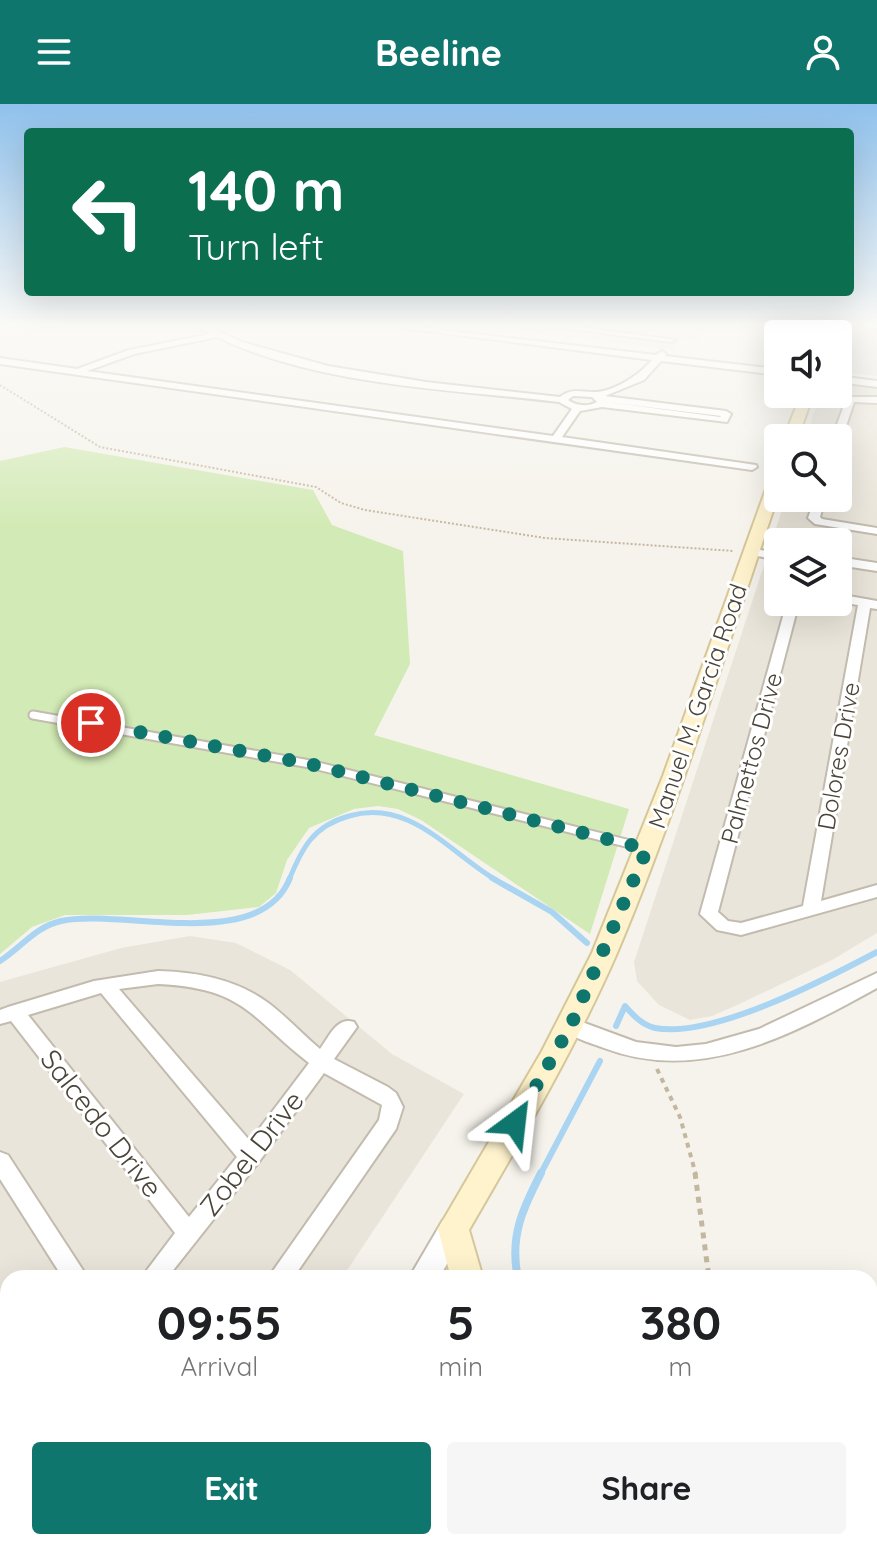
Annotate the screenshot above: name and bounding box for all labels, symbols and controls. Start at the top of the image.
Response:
icon: menu [32,30,76,74]
text: Beeline [375,30,502,75]
icon: person [801,30,845,74]
text: 140 m [188,155,344,225]
icon: left [56,160,160,264]
text: Turn left [188,224,324,269]
map controls [764,320,852,616]
button: sound [764,320,852,408]
button: search [764,424,852,512]
button: layers [764,528,852,616]
street label: Manuel M. Garcia Road [641,580,753,832]
street label: Palmettos Drive [714,669,788,847]
street label: Dolores Drive [810,680,866,832]
pin [57,689,125,757]
icon: arrive [69,701,113,745]
street label: Salcedo Drive [33,1042,171,1204]
position arrow [473,1081,557,1165]
street label: Zobel Drive [191,1083,311,1223]
text: 09:55 [157,1292,282,1352]
text: 5 [447,1292,475,1352]
text: 380 [640,1292,721,1352]
text: Arrival [180,1350,258,1383]
text: min [439,1350,483,1383]
text: m [669,1350,692,1383]
button: Exit [32,1442,431,1534]
button: Share [447,1442,846,1534]

